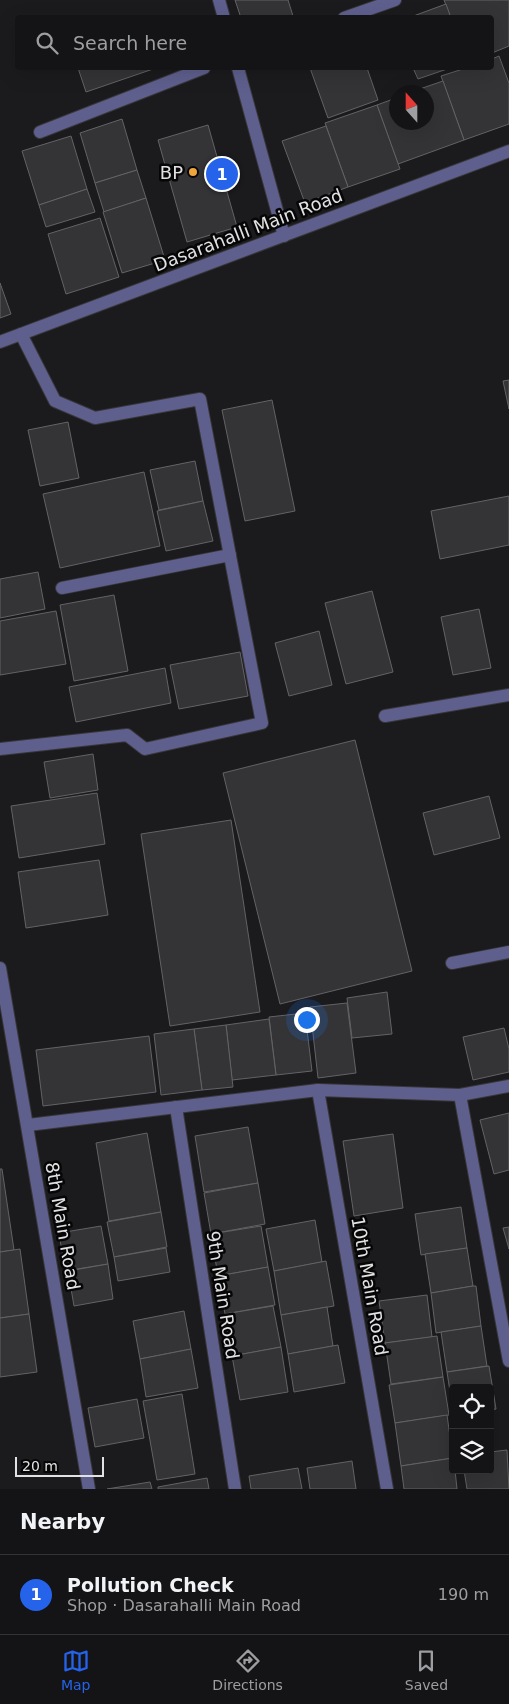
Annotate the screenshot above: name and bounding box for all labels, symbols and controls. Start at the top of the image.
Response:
search box [15,15,494,70]
icon: search [33,29,61,57]
text: Search here [73,32,187,54]
north arrow [389,85,434,130]
pin: 1 [206,155,238,193]
place label: BP [160,162,183,183]
marker: BP [187,166,199,178]
street label: Dasarahalli Main Road [151,184,345,276]
your location [294,1007,320,1033]
street label: 8th Main Road [41,1160,85,1292]
street label: 10th Main Road [347,1215,393,1357]
street label: 9th Main Road [203,1229,243,1361]
map controls [449,1384,494,1474]
button: locate [449,1384,494,1429]
button: layers [449,1429,494,1474]
scale bar [15,1454,104,1477]
text: 20 m [22,1458,58,1474]
text: Nearby [20,1510,105,1534]
text: Pollution Check [67,1574,234,1596]
text: 1 [30,1585,42,1604]
text: 190 m [438,1585,489,1604]
text: Shop · Dasarahalli Main Road [67,1596,301,1615]
tab: Map [61,1647,90,1693]
tab: Directions [212,1647,283,1693]
tab: Saved [405,1647,448,1693]

